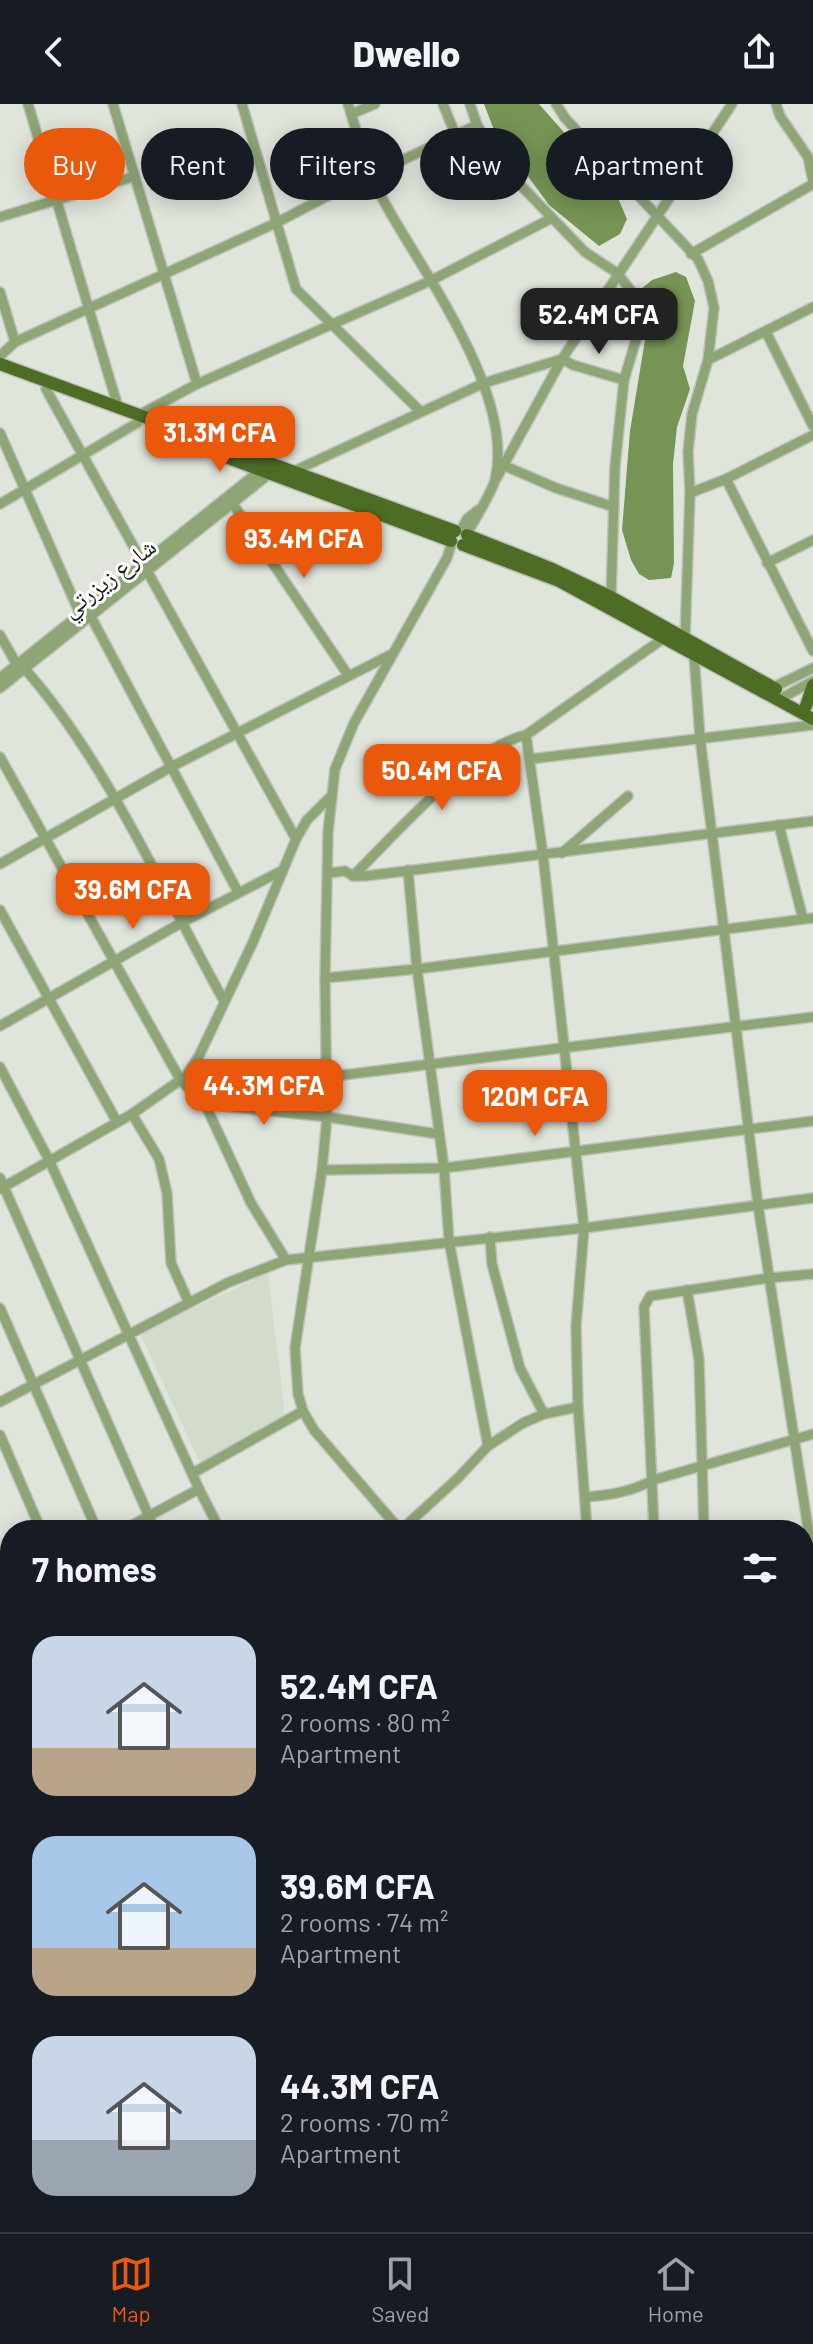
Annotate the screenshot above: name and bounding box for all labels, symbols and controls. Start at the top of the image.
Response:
icon: back [32,30,76,74]
icon: share [737,30,781,74]
text: Dwello [353,31,460,74]
chip: Buy [24,128,125,200]
chip: Rent [141,128,254,200]
chip: Filters [270,128,404,200]
chip: New [420,128,530,200]
chip: Apartment [546,128,733,200]
pin: 52.4M CFA [507,288,691,356]
text: 52.4M CFA [539,298,659,329]
pin: 31.3M CFA [128,406,312,474]
text: 31.3M CFA [163,416,277,447]
pin: 93.4M CFA [212,512,396,580]
text: 93.4M CFA [244,522,364,553]
street label: شارع زيزرتي [55,531,165,628]
pin: 50.4M CFA [350,744,534,812]
text: 50.4M CFA [381,754,503,785]
pin: 39.6M CFA [41,863,225,931]
text: 39.6M CFA [74,873,192,904]
pin: 44.3M CFA [172,1059,356,1127]
text: 44.3M CFA [203,1069,325,1100]
pin: 120M CFA [452,1070,618,1138]
text: 120M CFA [481,1080,589,1111]
icon: filters [738,1546,782,1590]
text: 7 homes [32,1548,157,1589]
text: 52.4M CFA [280,1665,438,1706]
icon: home [96,1668,192,1764]
text: 2 rooms · 80 m² [280,1706,450,1737]
text: Apartment [280,1737,401,1768]
text: 39.6M CFA [280,1865,435,1906]
icon: home [96,1868,192,1964]
text: 2 rooms · 74 m² [280,1906,448,1937]
text: Apartment [280,1937,401,1968]
text: 44.3M CFA [280,2065,440,2106]
icon: home [96,2068,192,2164]
text: 2 rooms · 70 m² [280,2106,449,2137]
text: Apartment [280,2137,401,2168]
tab: Map [109,2252,153,2326]
tab: Saved [372,2252,429,2326]
tab: Home [648,2252,704,2326]

